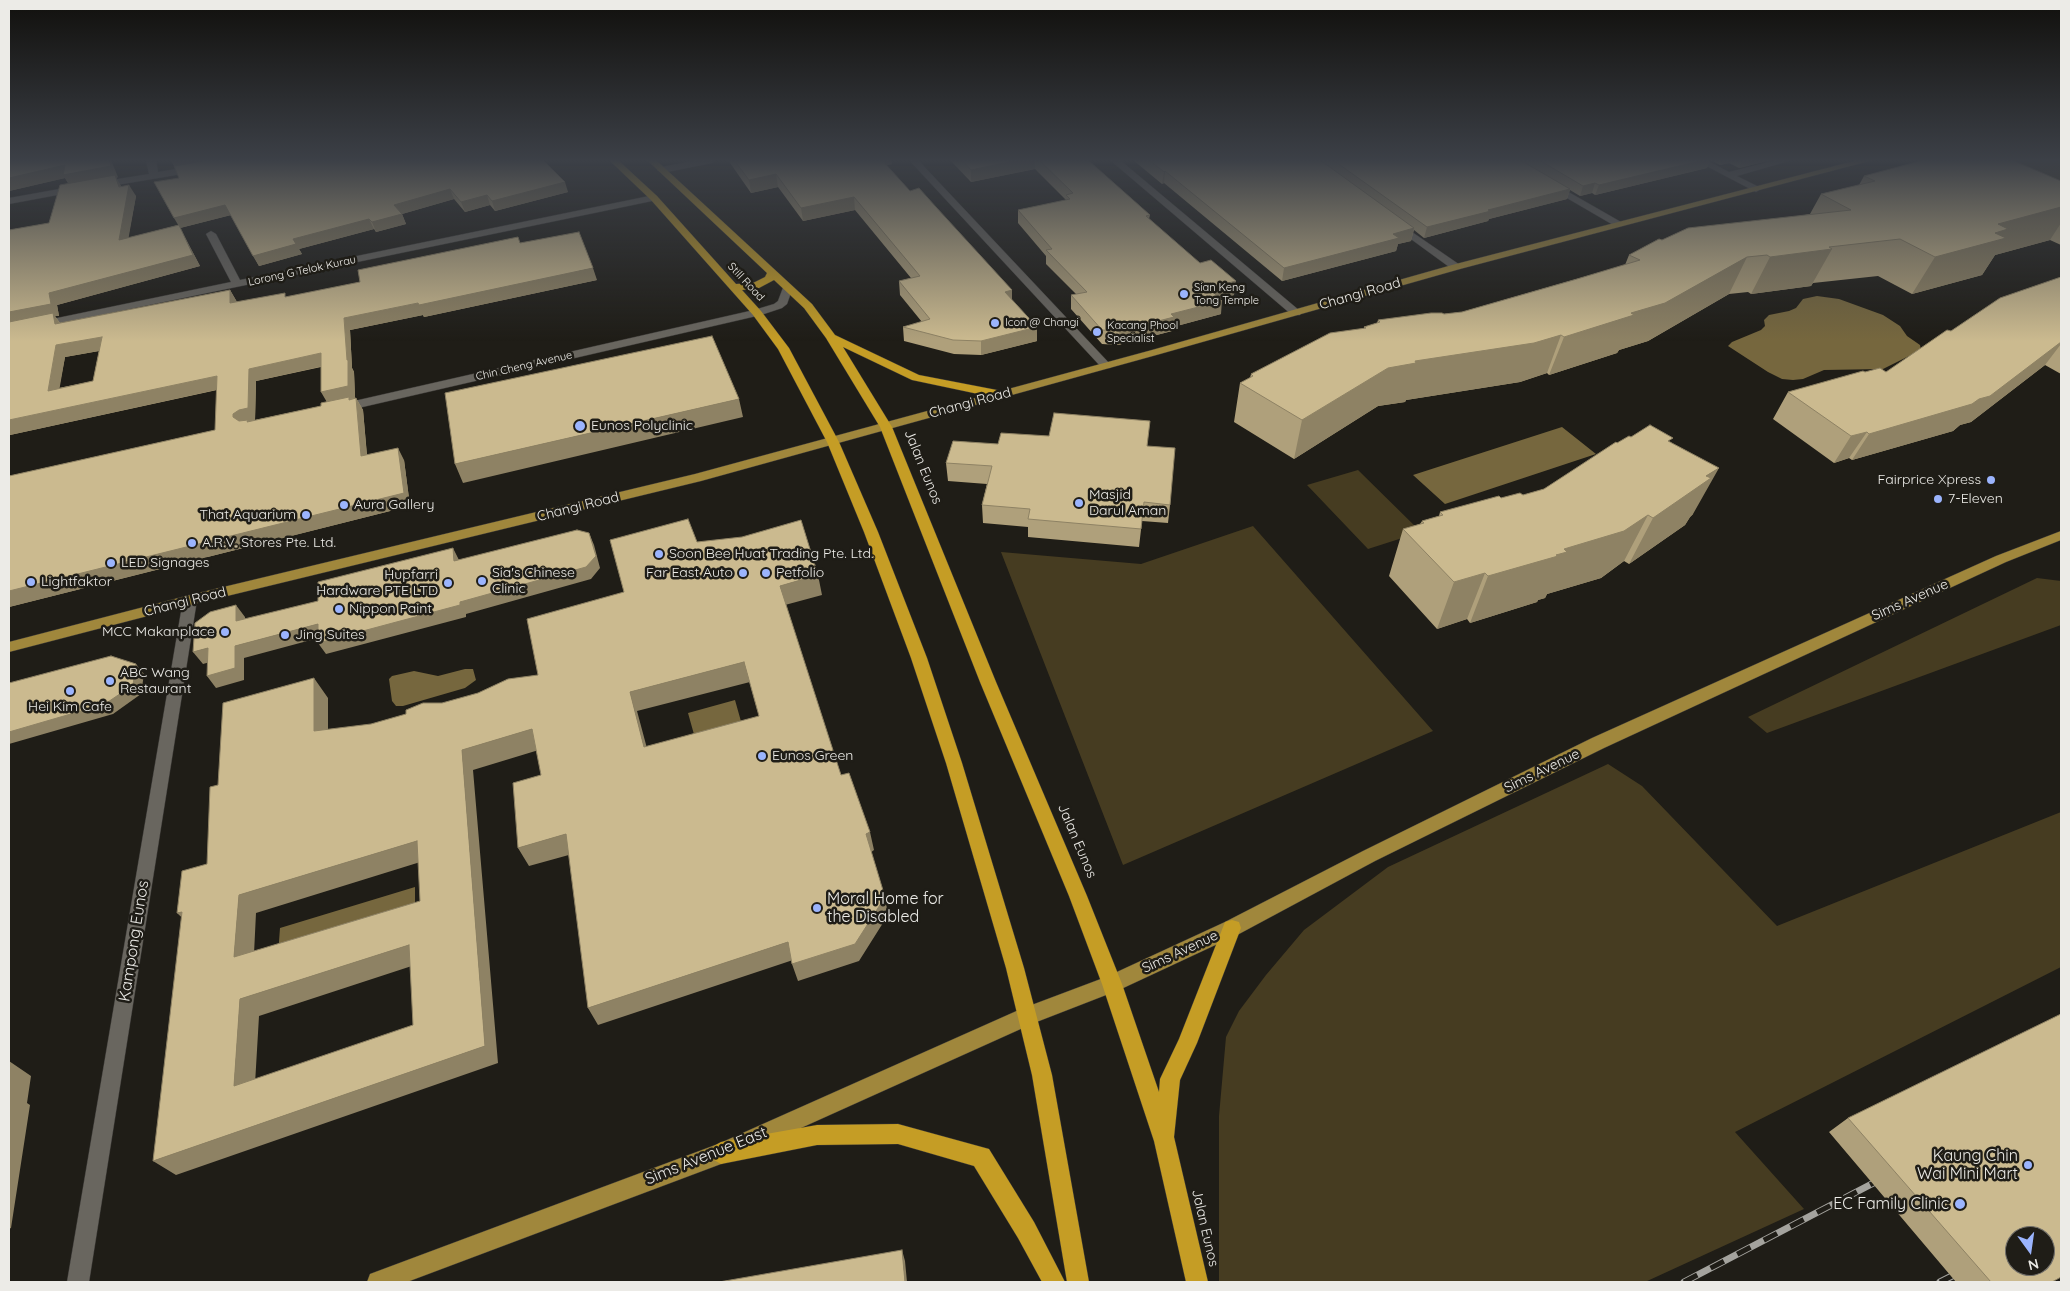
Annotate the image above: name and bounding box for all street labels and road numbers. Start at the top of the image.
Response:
street label: Lorong G Telok Kurau [247,253,357,289]
street label: Still Road [725,260,767,304]
street label: Changi Road [1317,274,1403,314]
street label: Chin Cheng Avenue [474,348,574,384]
street label: Changi Road [927,384,1013,422]
street label: Jalan Eunos [900,427,946,507]
street label: Changi Road [535,489,621,525]
street label: Sims Avenue [1869,576,1951,624]
street label: Changi Road [142,584,228,620]
street label: Sims Avenue [1502,745,1582,797]
street label: Jalan Eunos [1054,801,1100,881]
street label: Kampong Eunos [115,879,153,1003]
street label: Sims Avenue [1139,927,1221,977]
street label: Sims Avenue East [642,1123,770,1189]
street label: Jalan Eunos [1188,1188,1222,1268]

